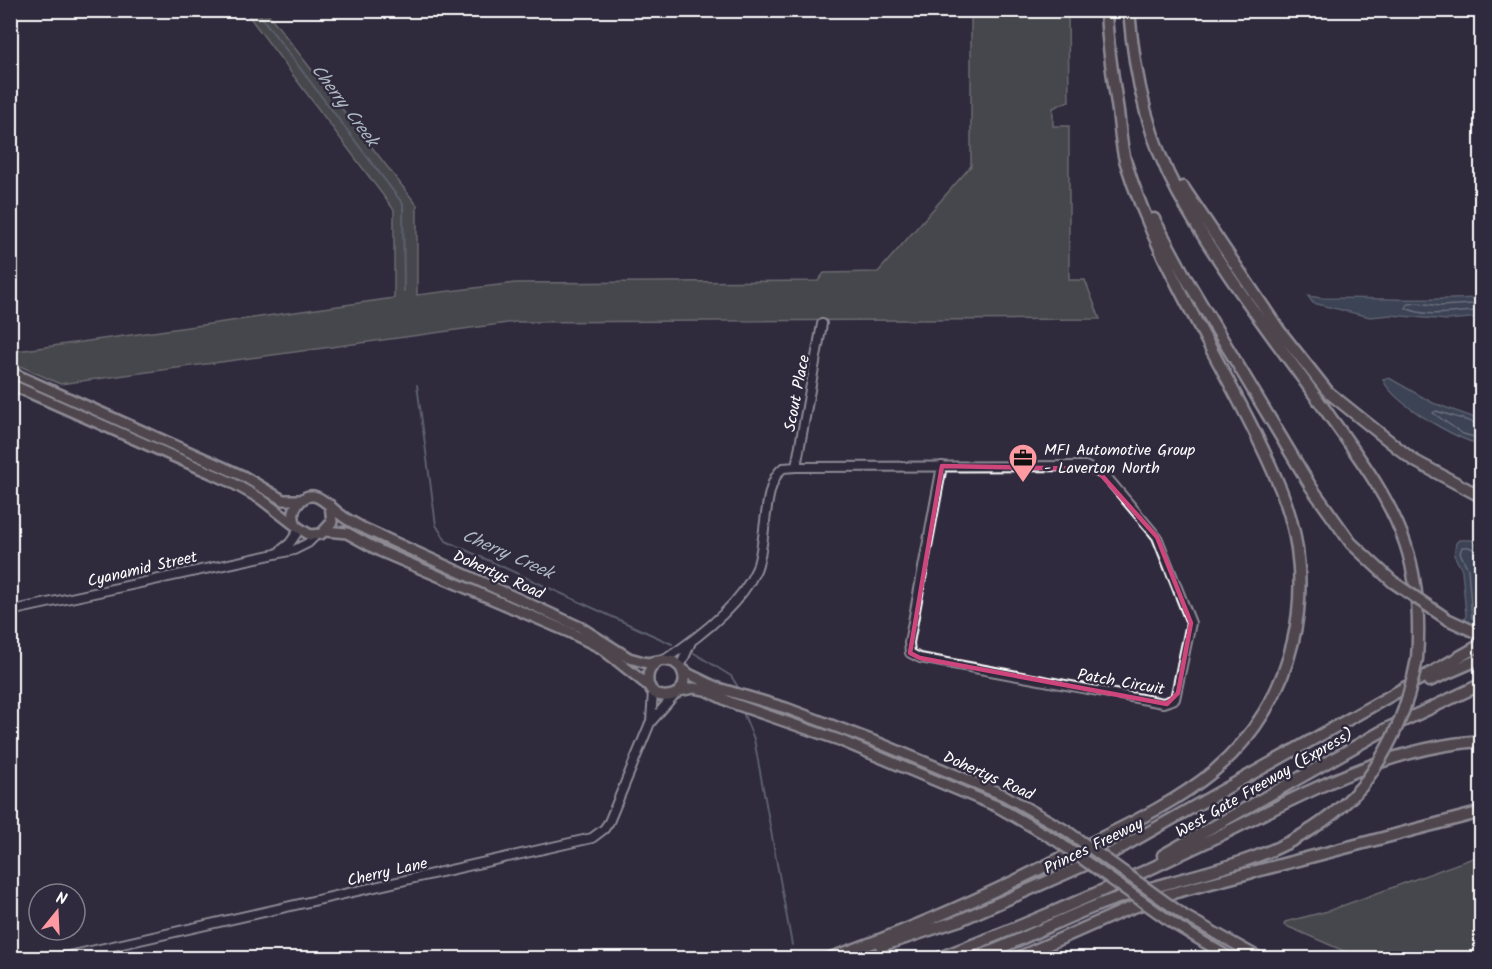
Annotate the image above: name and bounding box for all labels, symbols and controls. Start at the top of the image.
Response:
water label: Cherry Creek [303,58,386,156]
street label: Scout Place [778,353,817,434]
place label: MFI Automotive Group - Laverton North [1044,438,1196,481]
office icon: MFI Automotive Group - Laverton North [1007,442,1039,484]
water label: Cherry Creek [457,522,560,589]
street label: Cyanamid Street [85,544,201,594]
street label: Dohertys Road [449,544,549,607]
street label: Patch Circuit [1075,663,1167,703]
street label: West Gate Freeway (Express) [1171,722,1359,845]
street label: Dohertys Road [939,745,1039,808]
street label: Princes Freeway [1040,811,1148,881]
street label: Cherry Lane [345,851,430,894]
north arrow [27,882,87,942]
text: N [53,886,70,913]

